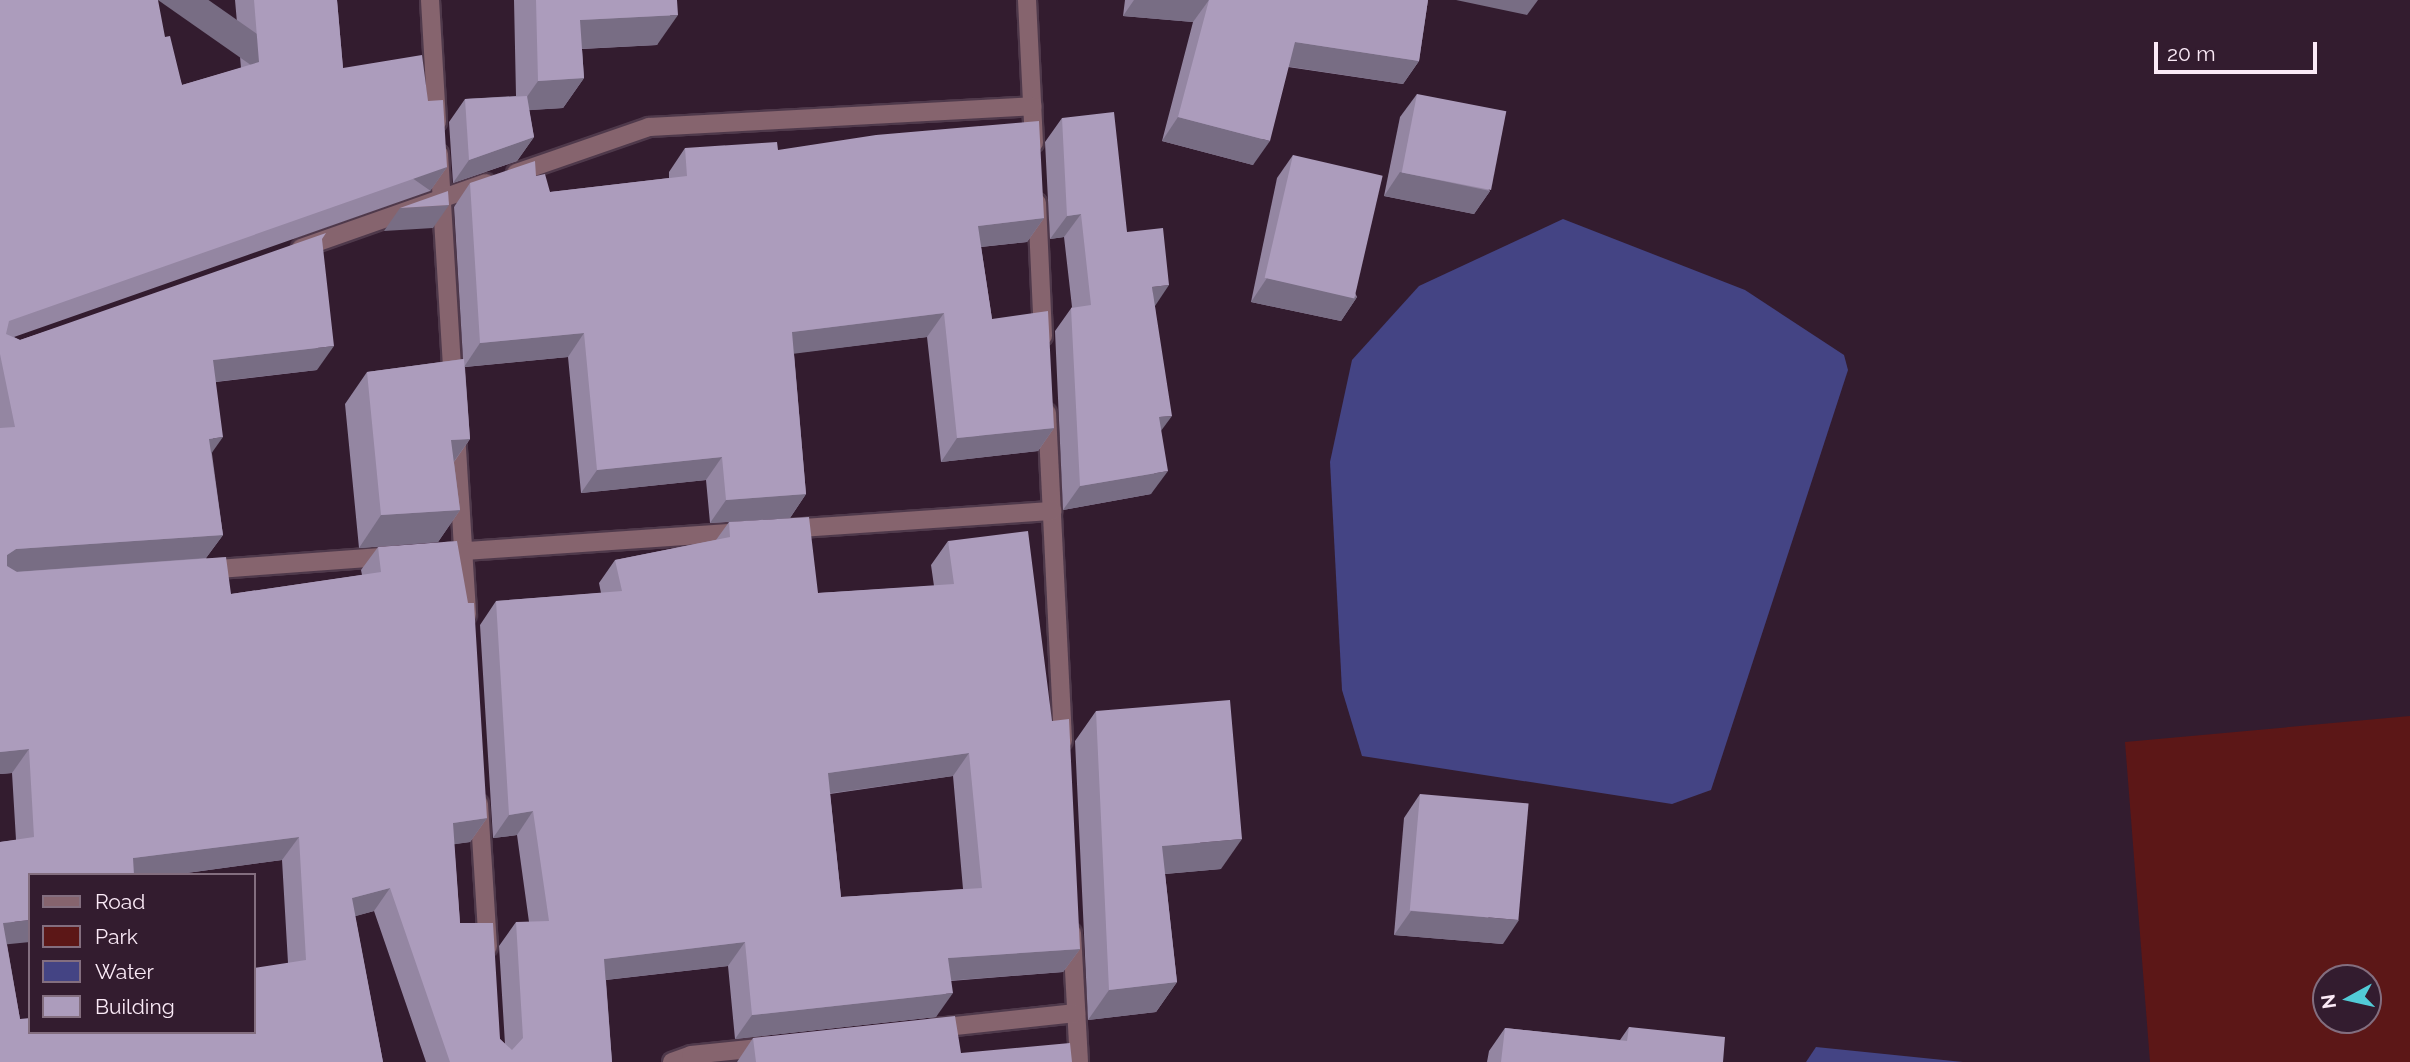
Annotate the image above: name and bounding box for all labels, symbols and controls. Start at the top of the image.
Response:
scale bar [2158,28,2321,72]
text: 20 m [2167,41,2215,66]
legend [28,873,256,1034]
text: Road [95,889,145,914]
text: Park [95,924,138,949]
text: Water [95,959,154,984]
north arrow [2312,964,2382,1034]
text: N [2316,993,2340,1010]
text: Building [95,994,175,1019]

